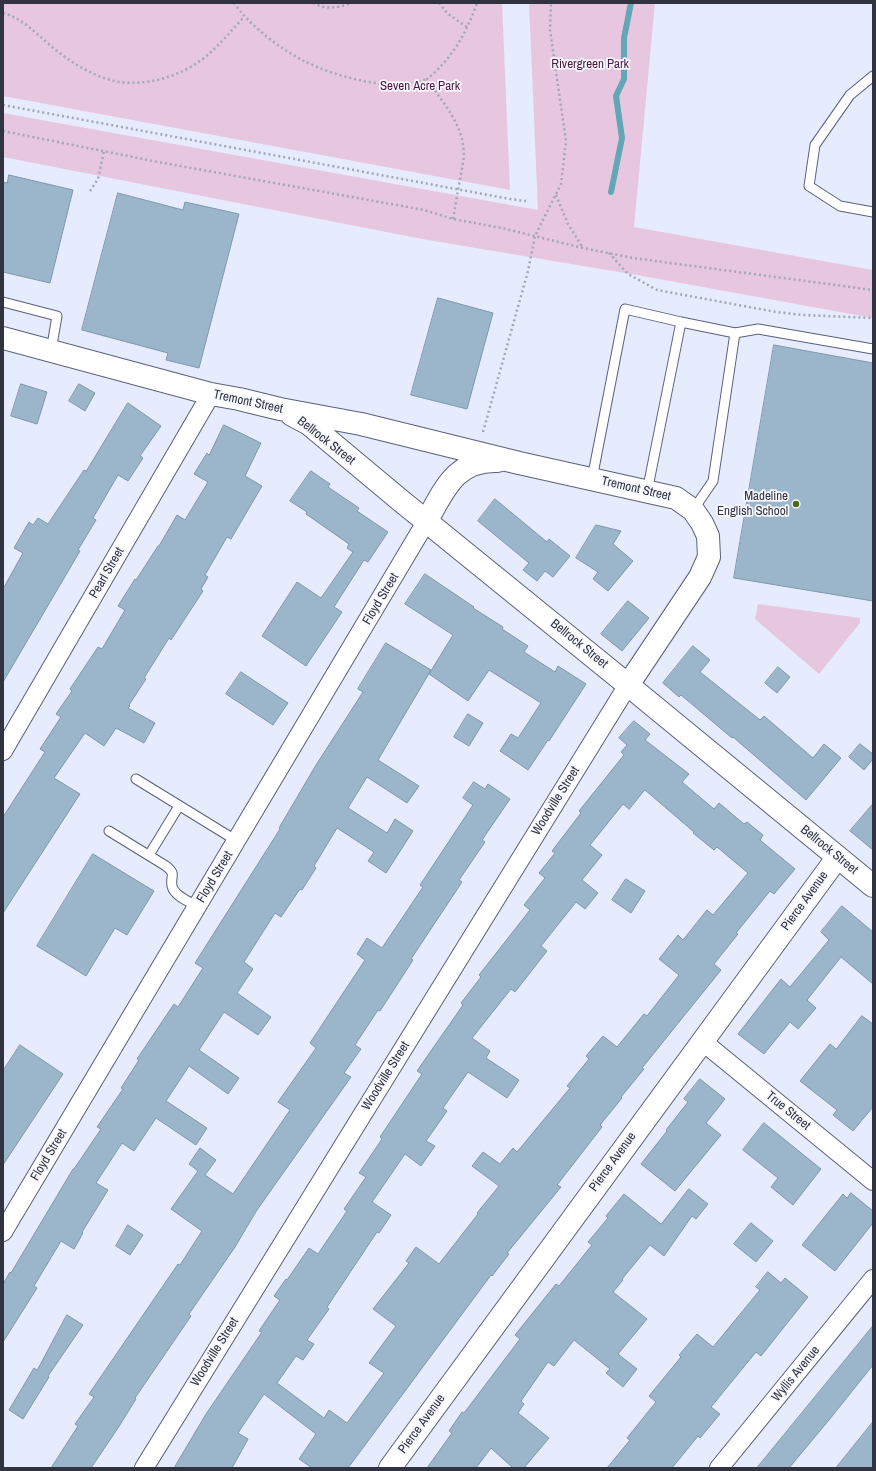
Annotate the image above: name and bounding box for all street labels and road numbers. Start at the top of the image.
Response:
street label: Tremont Street [212,387,284,417]
street label: Bellrock Street [294,414,358,468]
street label: Tremont Street [600,473,672,505]
street label: Pearl Street [86,545,128,601]
street label: Floyd Street [360,570,402,628]
street label: Bellrock Street [547,616,611,672]
street label: Woodville Street [529,764,583,838]
street label: Bellrock Street [797,822,861,878]
street label: Floyd Street [194,848,236,906]
street label: Pierce Avenue [778,868,832,934]
street label: Woodville Street [359,1039,413,1113]
street label: True Street [763,1088,813,1134]
street label: Floyd Street [28,1126,70,1184]
street label: Pierce Avenue [586,1129,640,1195]
street label: Woodville Street [188,1315,242,1389]
street label: Wyllis Avenue [769,1343,823,1405]
street label: Pierce Avenue [395,1391,449,1457]

